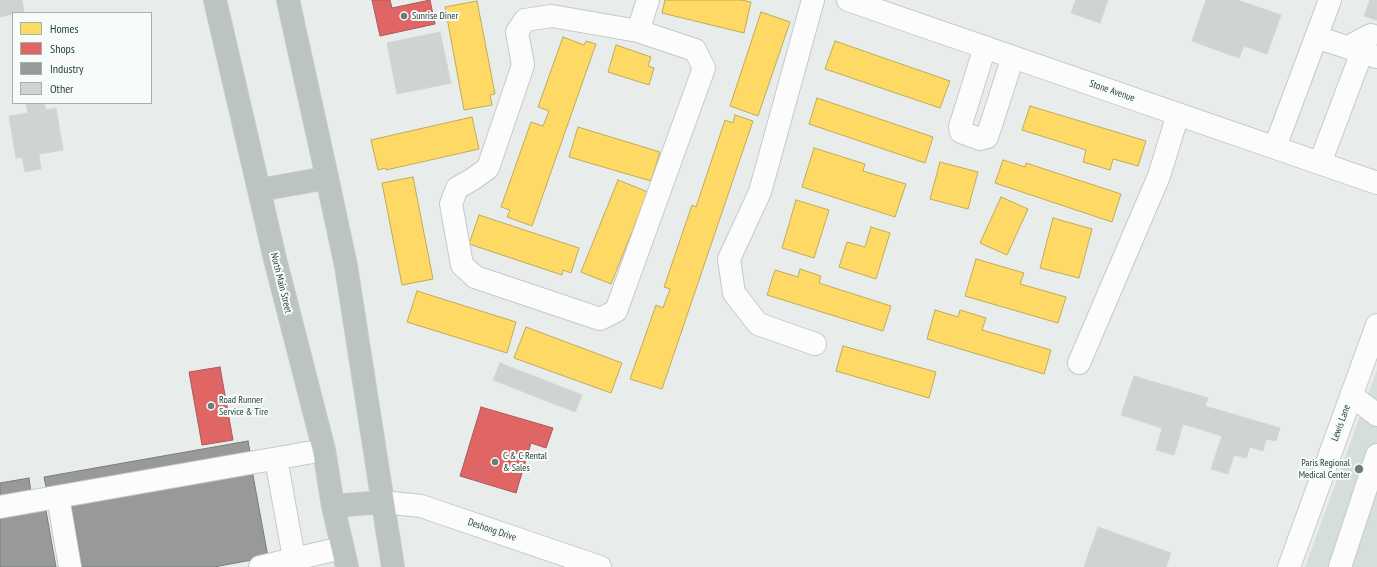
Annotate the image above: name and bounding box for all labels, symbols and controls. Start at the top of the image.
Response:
place label: Sunrise Diner [412,10,458,22]
marker: Sunrise Diner [399,11,409,21]
legend [12,12,152,104]
text: Homes [50,21,78,36]
text: Shops [50,41,75,56]
text: Industry [50,61,84,76]
street label: Stone Avenue [1088,78,1136,104]
text: Other [50,81,73,96]
street label: North Main Street [268,252,294,314]
place label: Road Runner Service & Tire [219,394,268,418]
marker: Road Runner Service & Tire [206,401,216,411]
street label: Lewis Lane [1329,403,1353,443]
place label: C & C Rental & Sales [503,450,547,474]
marker: C & C Rental & Sales [490,457,500,467]
place label: Paris Regional Medical Center [1299,457,1350,480]
marker: Paris Regional Medical Center [1353,463,1365,475]
street label: Deshong Drive [466,516,518,544]

